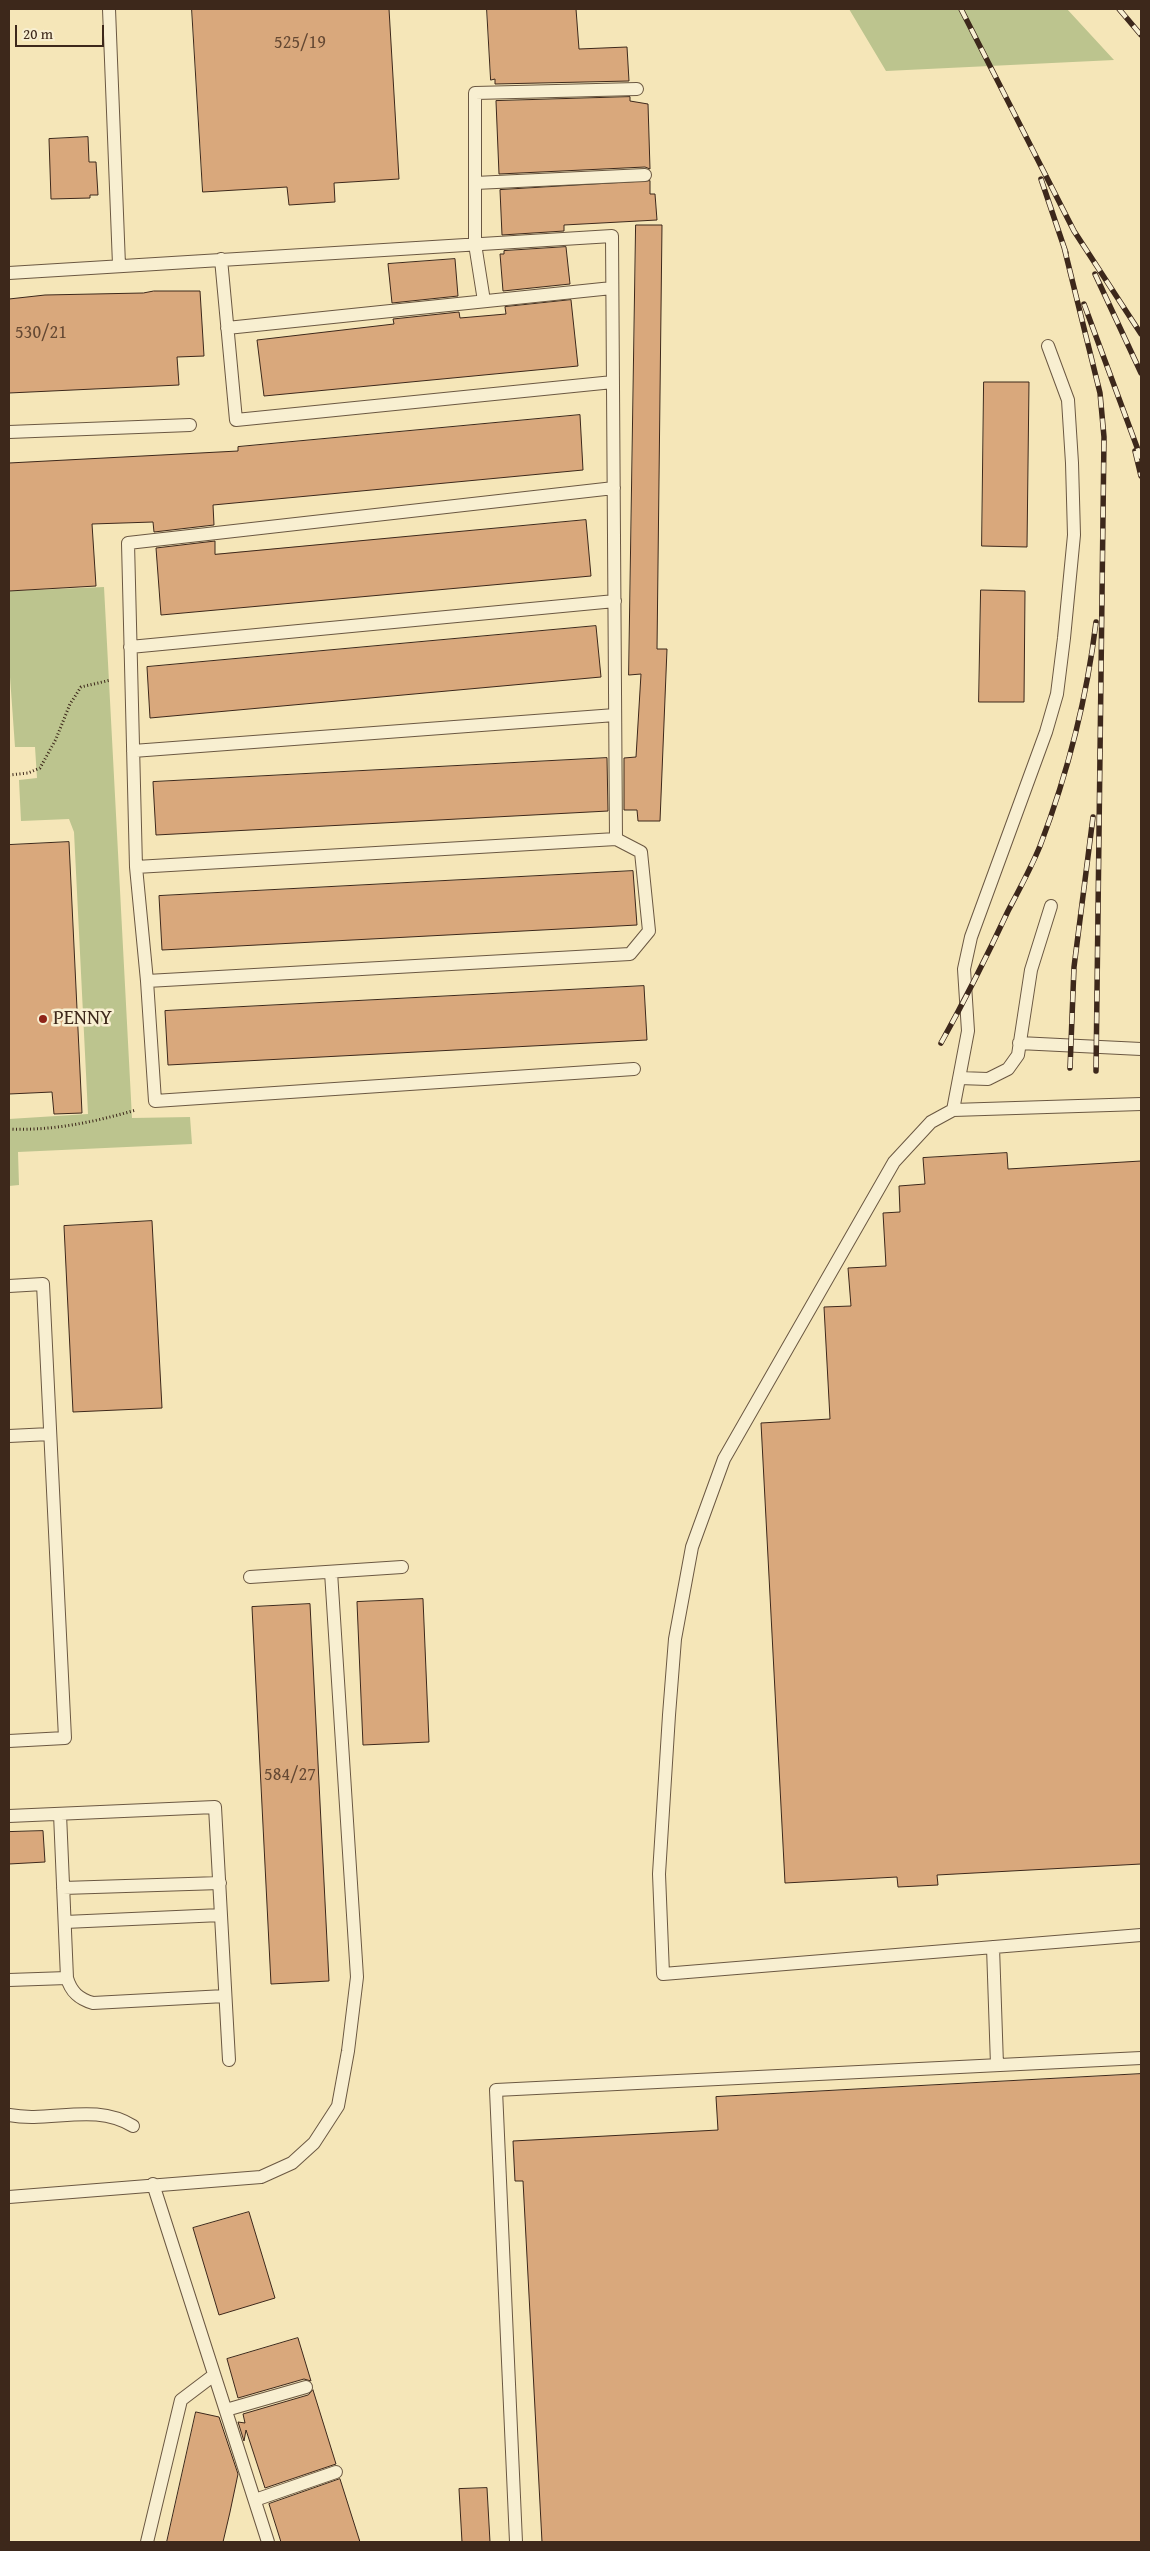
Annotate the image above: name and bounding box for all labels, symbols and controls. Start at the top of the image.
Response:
scale bar [18,15,106,47]
text: 20 m [23,23,53,44]
house number: 525/19 [274,32,326,54]
house number: 530/21 [15,322,67,344]
place label: PENNY [53,1007,112,1031]
marker: PENNY [37,1013,49,1025]
house number: 584/27 [264,1764,316,1786]

